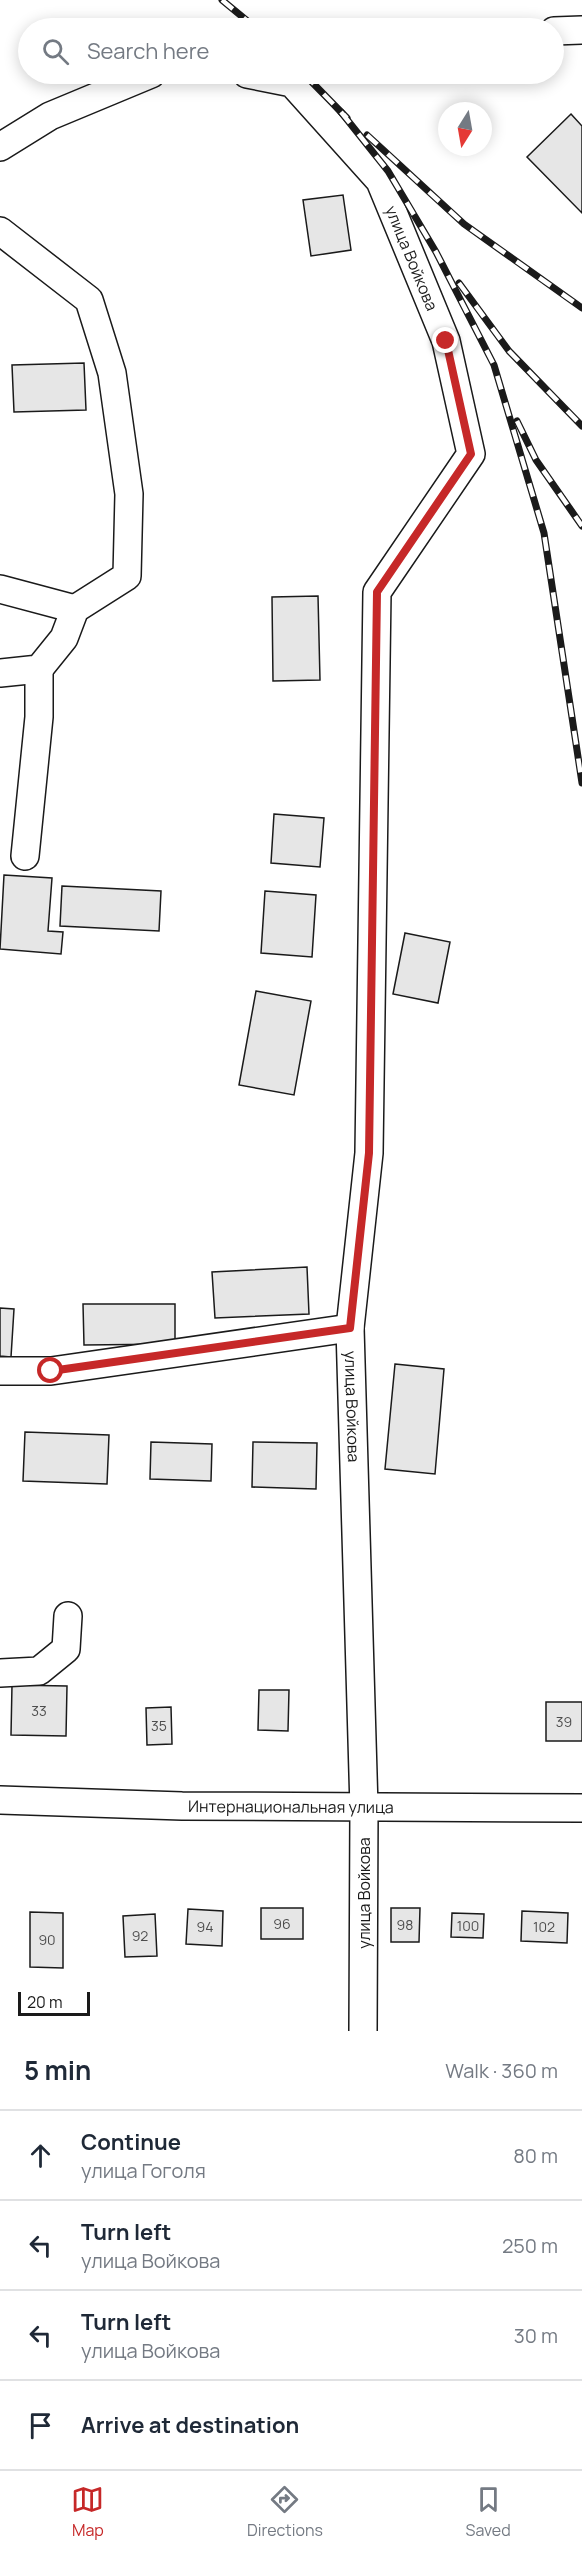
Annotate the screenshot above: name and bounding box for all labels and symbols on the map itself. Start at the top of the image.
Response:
north arrow [438,102,492,156]
street label: улица Войкова [380,202,443,314]
route end [432,327,458,353]
street label: улица Войкова [340,1350,365,1463]
route start [37,1357,63,1383]
house number: 33 [31,1701,47,1720]
house number: 39 [556,1712,572,1731]
house number: 35 [151,1716,167,1735]
street label: Интернациональная улица [188,1795,394,1818]
street label: улица Войкова [353,1837,375,1949]
house number: 96 [273,1914,291,1933]
house number: 98 [397,1915,413,1934]
house number: 100 [457,1916,479,1935]
house number: 94 [197,1917,213,1936]
house number: 102 [533,1917,555,1936]
house number: 92 [132,1926,148,1945]
house number: 90 [38,1930,56,1949]
scale bar [18,1989,90,2016]

